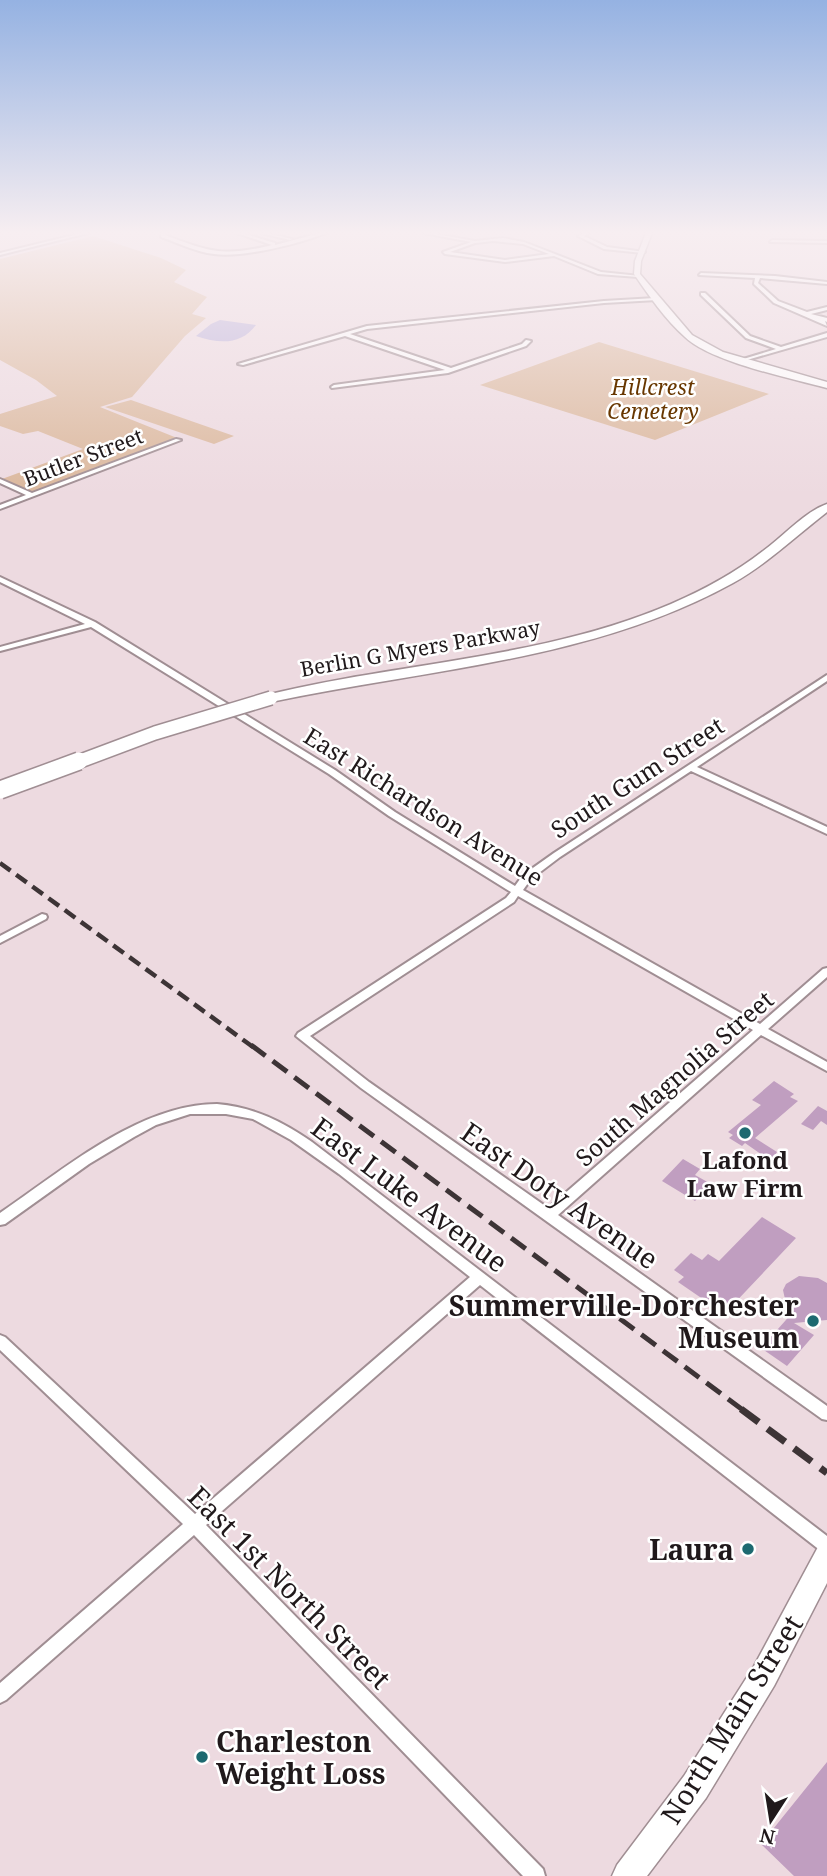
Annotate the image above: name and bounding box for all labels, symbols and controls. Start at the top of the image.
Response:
park label: Hillcrest Cemetery [607,373,699,425]
street label: Butler Street [19,421,147,493]
street label: Berlin G Myers Parkway [298,613,542,683]
street label: South Gum Street [544,709,730,845]
street label: East Richardson Avenue [298,719,550,893]
street label: South Magnolia Street [568,983,780,1173]
street label: East Luke Avenue [304,1108,516,1280]
street label: East Doty Avenue [454,1113,666,1277]
marker: Lafond Law Firm [737,1125,753,1141]
place label: Lafond Law Firm [687,1143,804,1204]
place label: Summerville-Dorchester Museum [449,1286,799,1356]
marker: Summerville-Dorchester Museum [805,1313,821,1329]
street label: East 1st North Street [180,1477,400,1697]
place label: Laura [649,1530,734,1568]
marker: Laura [740,1541,756,1557]
street label: North Main Street [651,1607,811,1831]
place label: Charleston Weight Loss [216,1722,386,1792]
marker: Charleston Weight Loss [194,1749,210,1765]
north arrow [736,1785,806,1855]
text: N [757,1822,777,1851]

